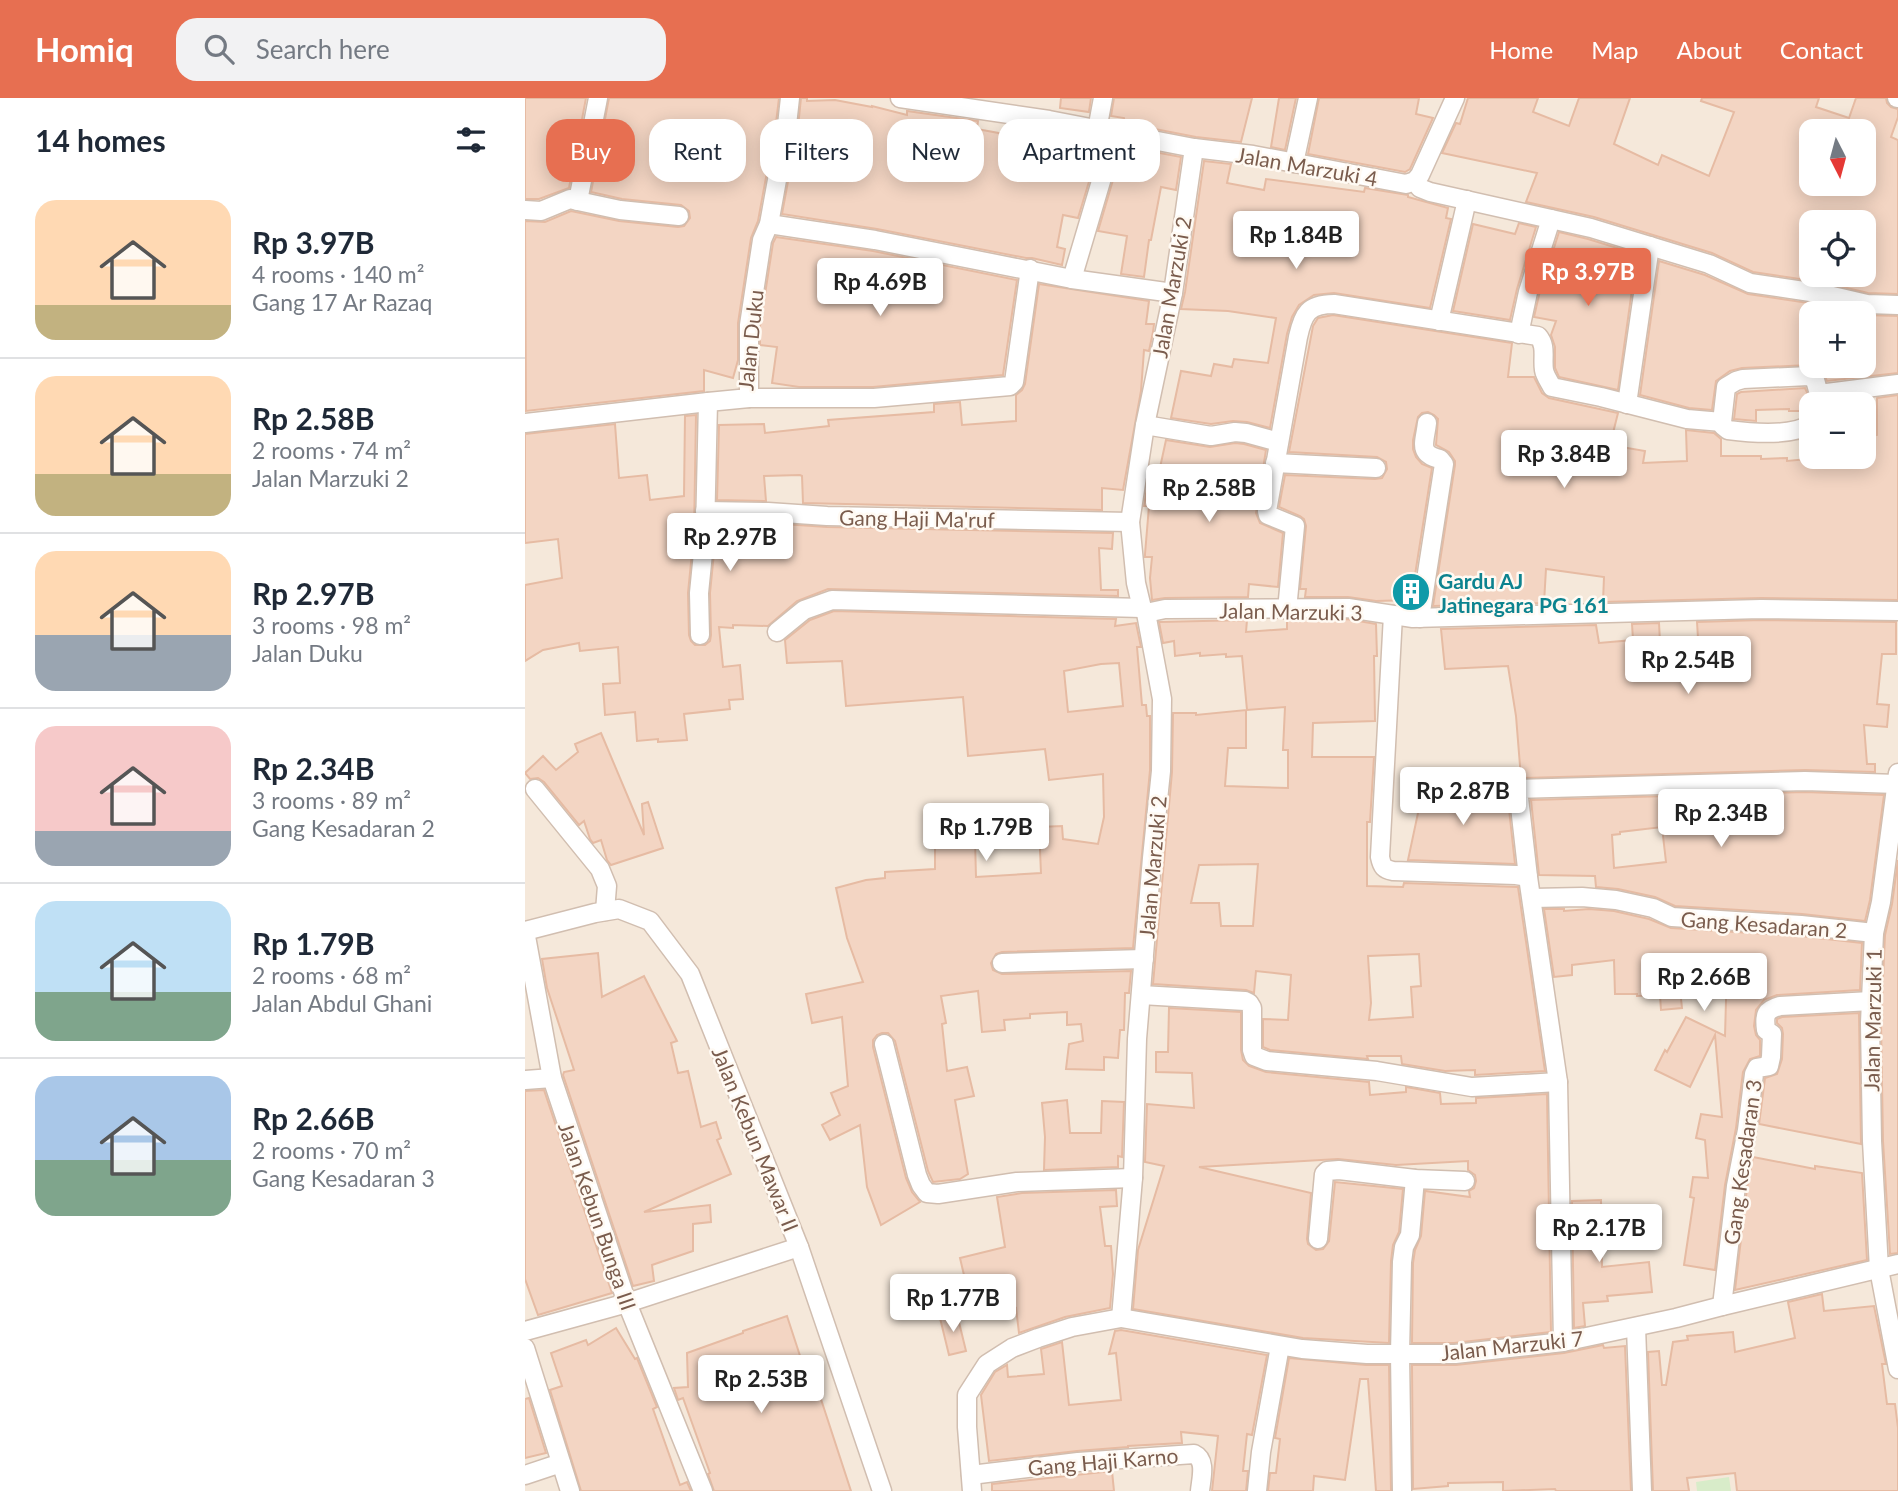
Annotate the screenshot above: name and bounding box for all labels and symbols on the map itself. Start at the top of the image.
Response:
north arrow [1799,119,1876,196]
street label: Jalan Marzuki 4 [1234,141,1380,191]
pin: Rp 1.84B [1224,212,1368,271]
street label: Jalan Marzuki 2 [1146,214,1196,360]
pin: Rp 3.97B [1516,248,1660,308]
pin: Rp 4.69B [808,258,952,318]
street label: Jalan Duku [732,288,768,392]
pin: Rp 3.84B [1492,430,1636,490]
pin: Rp 2.58B [1137,464,1281,524]
street label: Gang Haji Ma'ruf [839,504,996,532]
pin: Rp 2.97B [658,514,802,573]
place label: Gardu AJ Jatinegara PG 161 [1438,568,1609,617]
building icon: Gardu AJ Jatinegara PG 161 [1390,571,1432,613]
street label: Jalan Marzuki 3 [1219,597,1363,625]
pin: Rp 2.54B [1616,636,1760,696]
pin: Rp 2.87B [1391,768,1535,827]
pin: Rp 2.34B [1649,790,1793,849]
street label: Jalan Marzuki 2 [1133,795,1171,939]
pin: Rp 1.79B [914,804,1058,863]
street label: Gang Kesadaran 2 [1680,906,1848,942]
street label: Jalan Marzuki 1 [1858,948,1886,1092]
pin: Rp 2.66B [1632,954,1776,1013]
street label: Jalan Kebun Mawar II [708,1043,804,1235]
street label: Gang Kesadaran 3 [1718,1078,1766,1246]
street label: Jalan Kebun Bunga III [554,1119,642,1313]
pin: Rp 2.17B [1527,1204,1671,1264]
pin: Rp 1.77B [881,1274,1025,1334]
street label: Jalan Marzuki 7 [1440,1325,1584,1365]
pin: Rp 2.53B [689,1356,833,1415]
street label: Gang Haji Karno [1027,1442,1179,1480]

